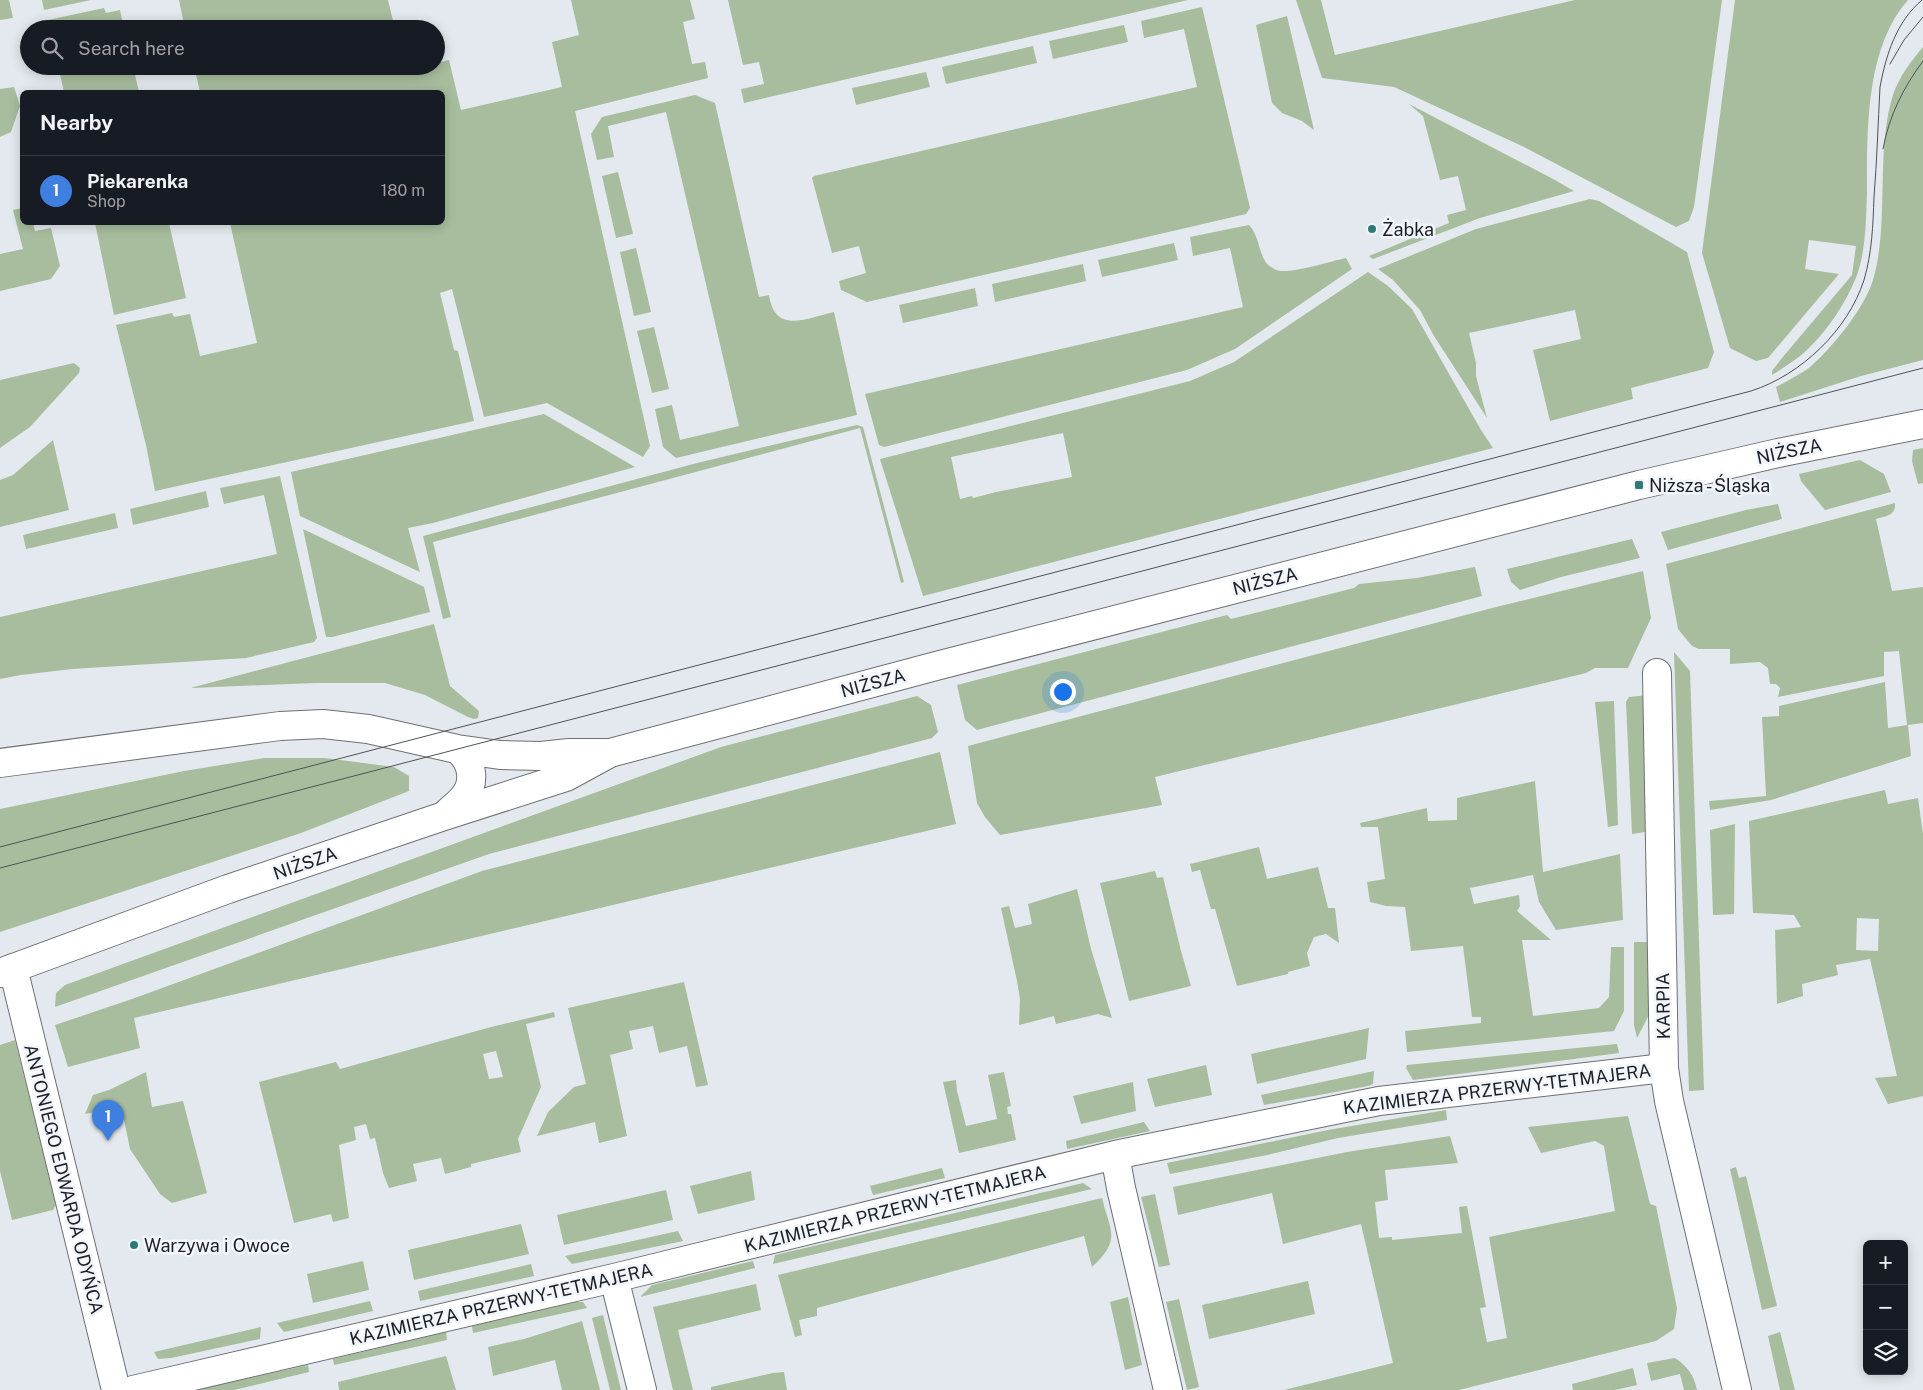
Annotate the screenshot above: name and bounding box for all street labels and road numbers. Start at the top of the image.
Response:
street label: NIŻSZA [1754,433,1824,468]
street label: NIŻSZA [1230,562,1300,599]
street label: NIŻSZA [838,663,908,702]
street label: NIŻSZA [270,841,340,884]
street label: KARPIA [1652,972,1674,1040]
street label: ANTONIEGO EDWARDA ODYŃCA [20,1042,109,1316]
street label: KAZIMIERZA PRZERWY-TETMAJERA [1342,1060,1652,1118]
street label: KAZIMIERZA PRZERWY-TETMAJERA [742,1161,1048,1257]
street label: KAZIMIERZA PRZERWY-TETMAJERA [347,1259,655,1349]

